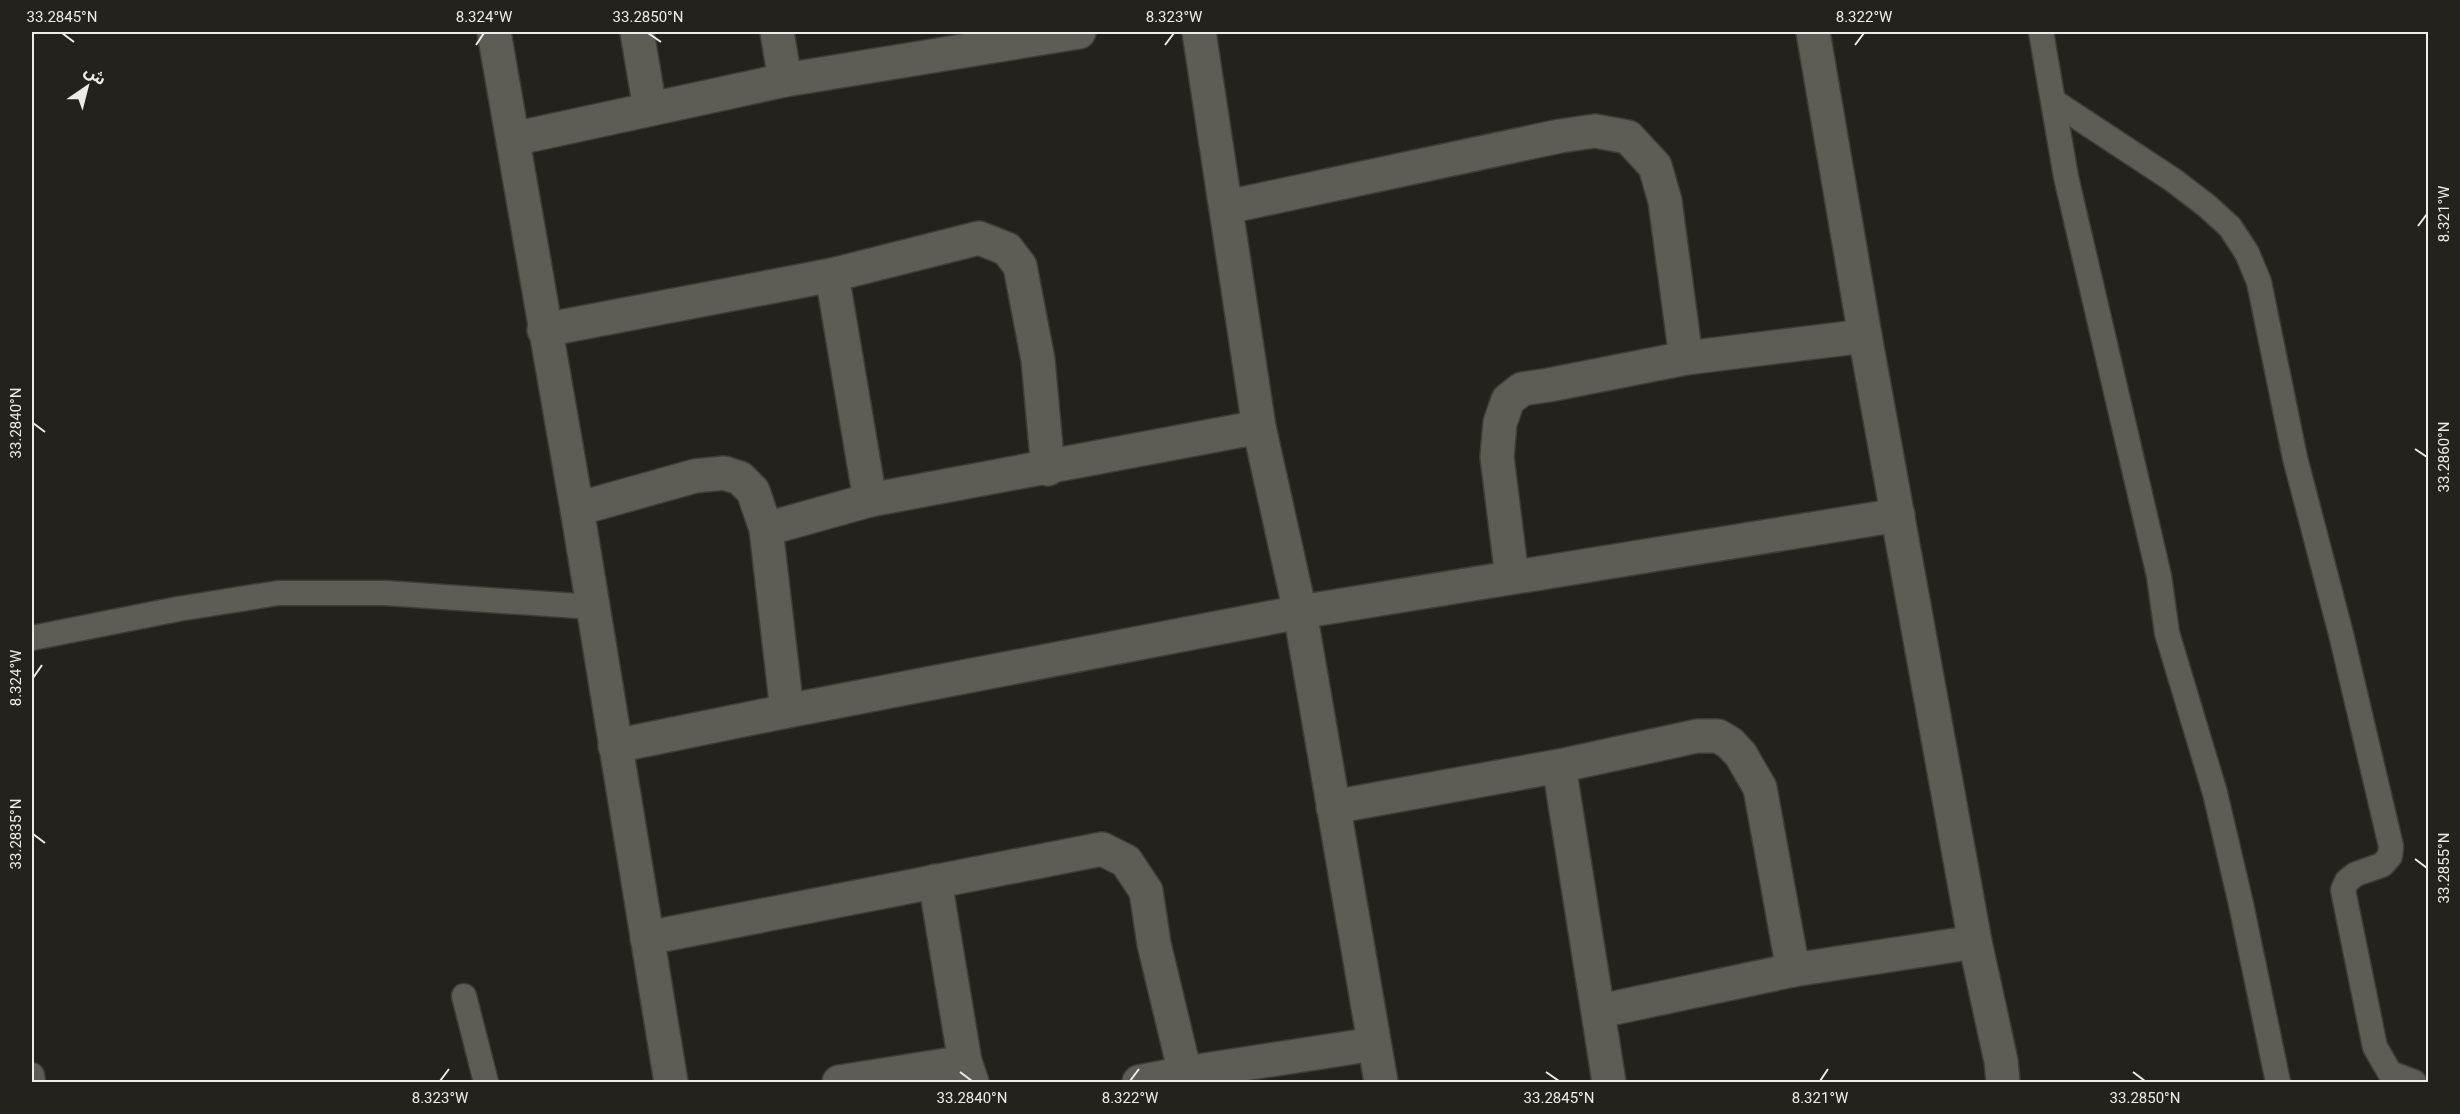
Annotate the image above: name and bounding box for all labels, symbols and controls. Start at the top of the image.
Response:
text: 33.2845°N [27,8,97,26]
text: 8.324°W [456,8,512,26]
text: 33.2850°N [613,8,683,26]
text: 8.323°W [1146,8,1202,26]
text: 8.322°W [1836,8,1892,26]
north arrow [57,57,117,117]
text: ش [81,61,110,89]
text: 8.321°W [2435,186,2453,242]
text: 33.2840°N [7,388,25,458]
text: 33.2860°N [2435,422,2453,492]
text: 8.324°W [7,650,25,706]
text: 33.2835°N [7,799,25,869]
text: 33.2855°N [2435,833,2453,903]
text: 8.323°W [412,1089,468,1107]
text: 33.2840°N [937,1089,1007,1107]
text: 8.322°W [1102,1089,1158,1107]
text: 33.2845°N [1524,1089,1594,1107]
text: 8.321°W [1792,1089,1848,1107]
text: 33.2850°N [2110,1089,2180,1107]

